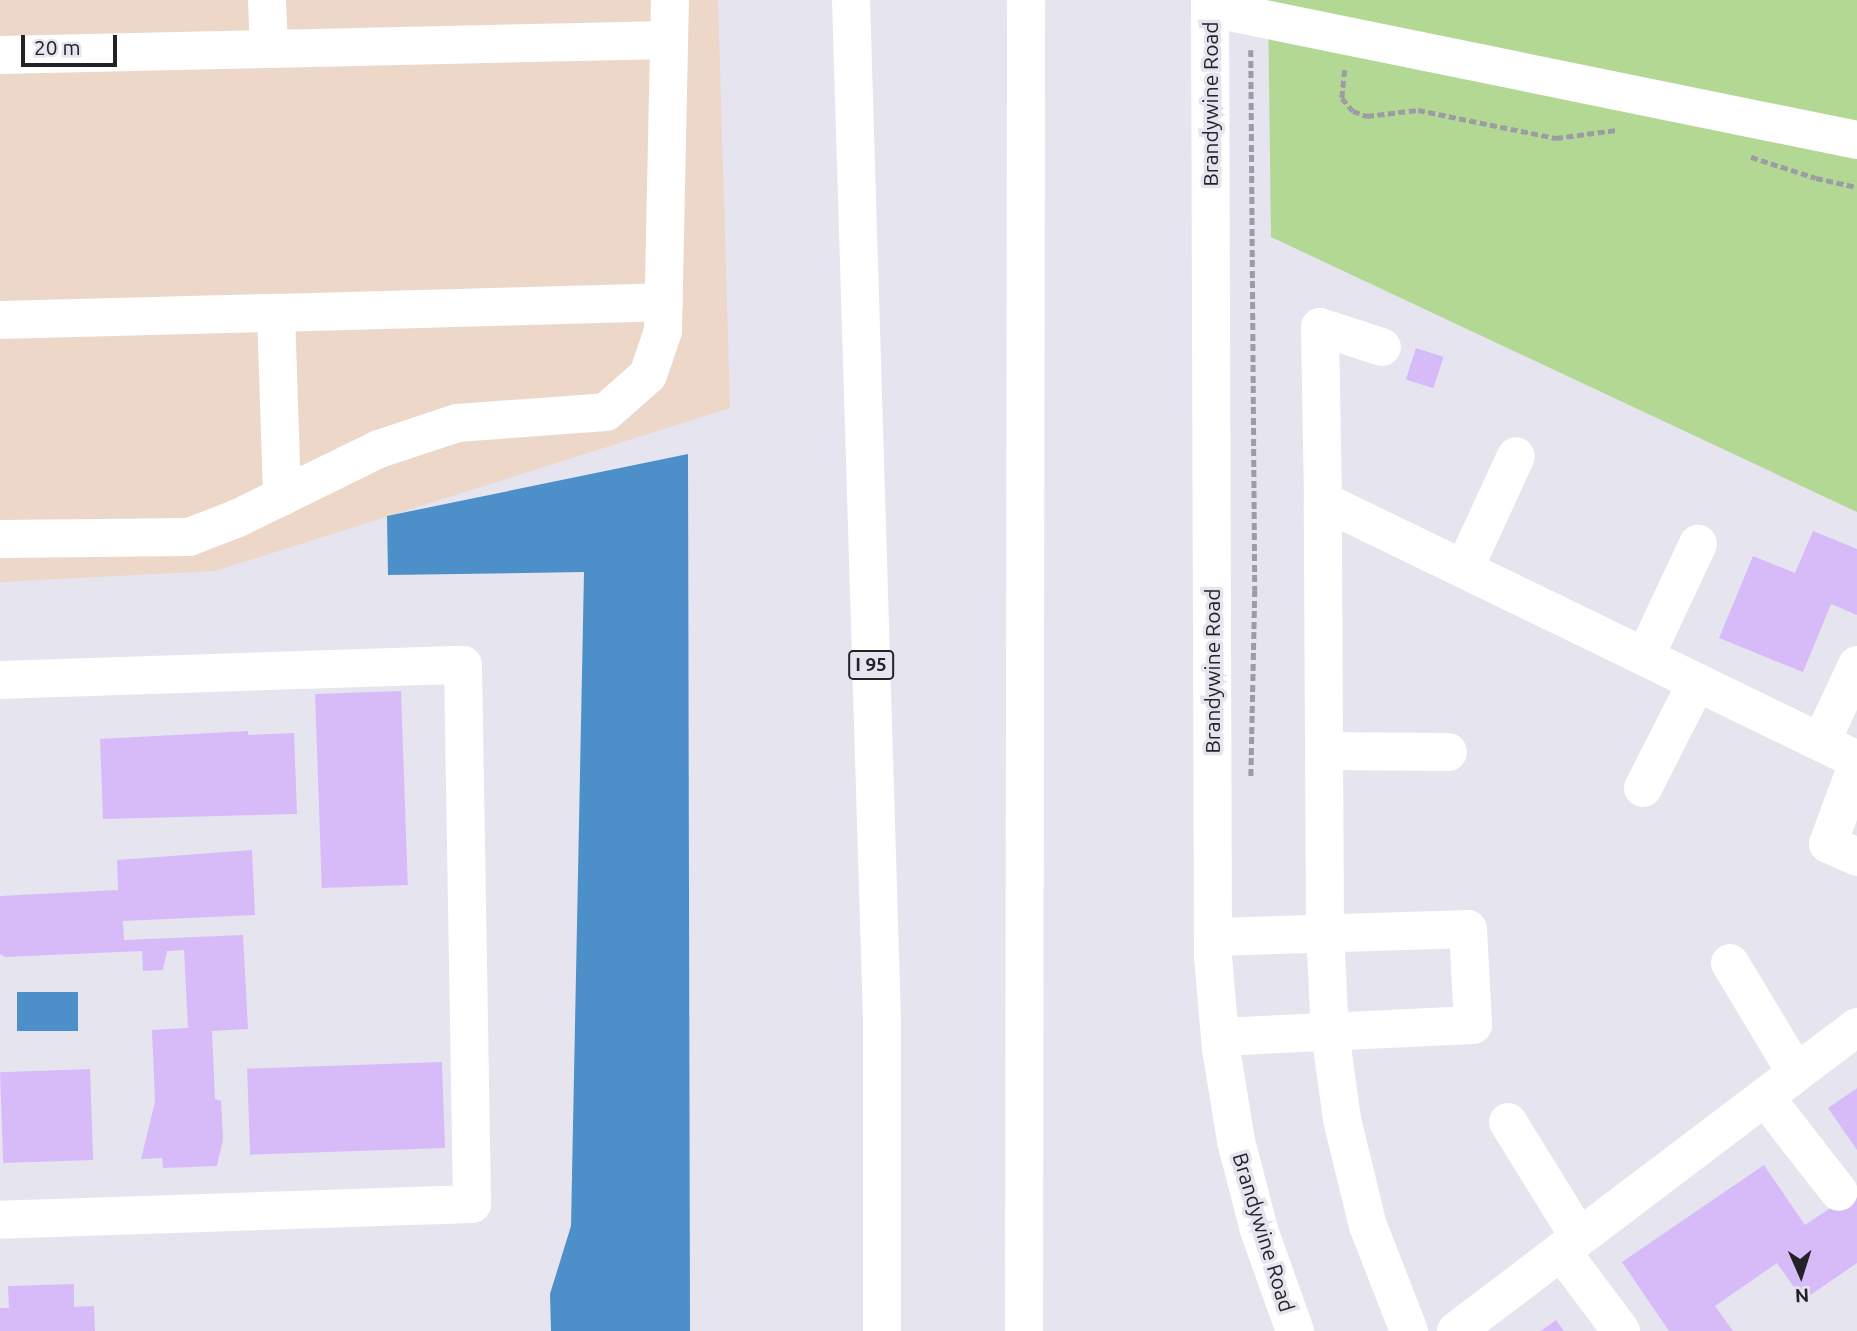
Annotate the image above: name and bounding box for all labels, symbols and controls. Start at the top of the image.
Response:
scale bar [24,21,121,65]
street label: Brandywine Road [1197,22,1223,186]
text: 20 m [34,35,81,59]
street label: Brandywine Road [1199,589,1225,753]
road number: I 95 [846,650,896,680]
street label: Brandywine Road [1228,1149,1300,1315]
north arrow [1766,1240,1836,1310]
text: N [1794,1285,1810,1307]

